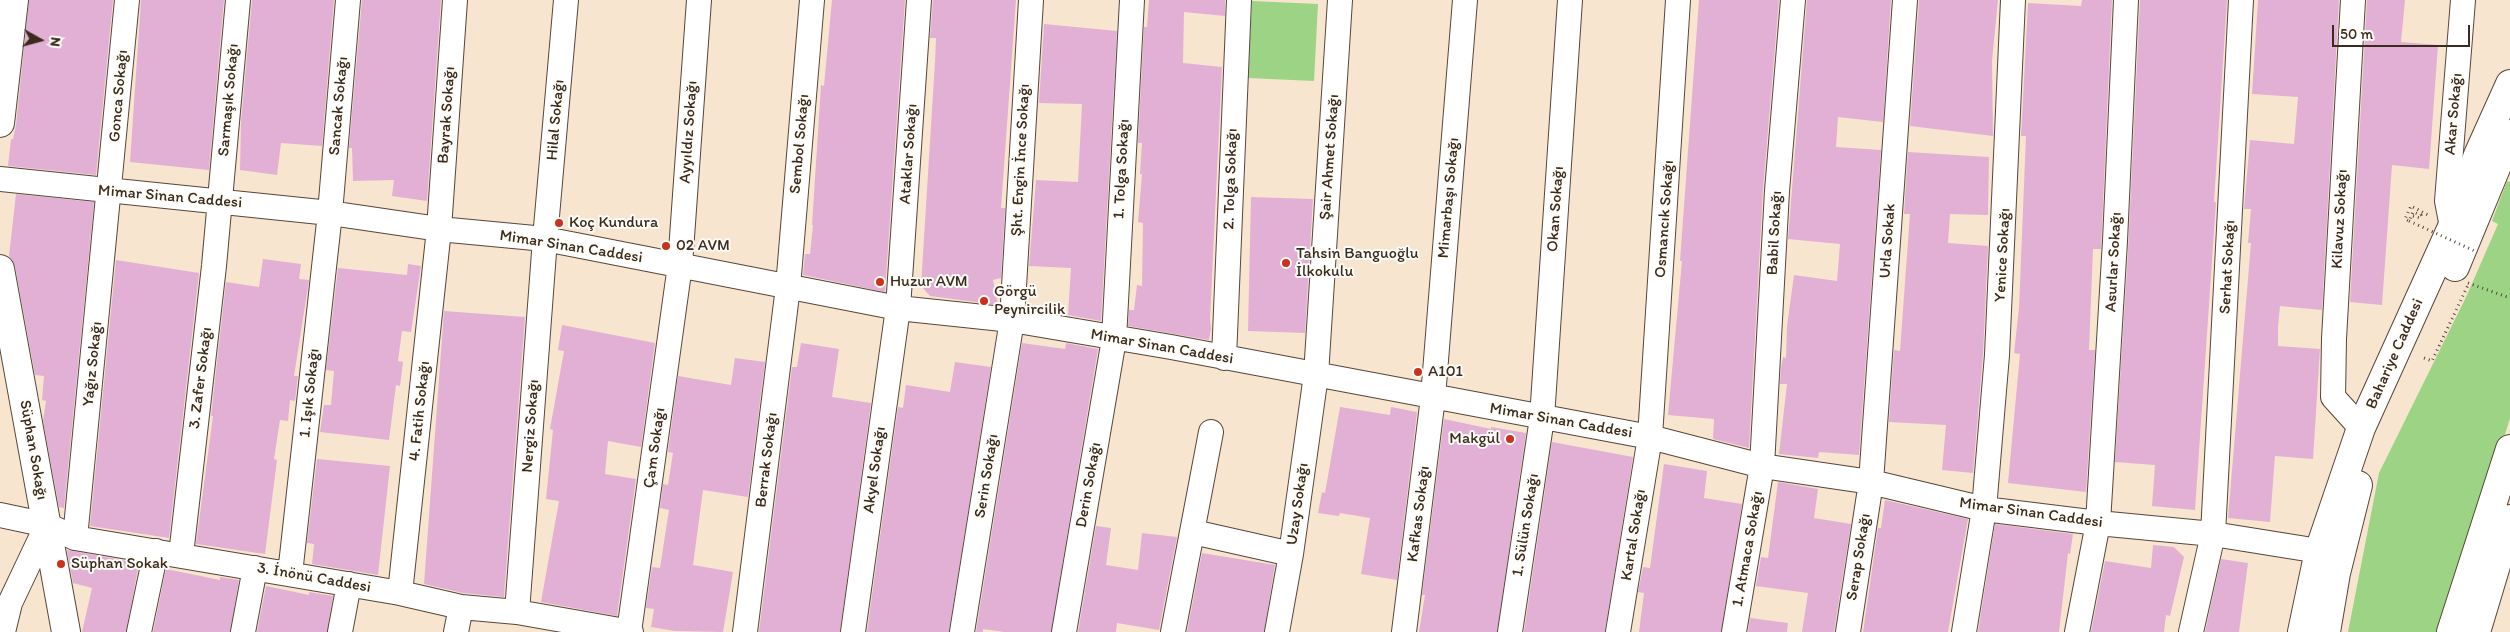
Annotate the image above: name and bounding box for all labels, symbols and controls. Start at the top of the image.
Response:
north arrow [15,15,65,65]
scale bar [2335,15,2472,47]
text: 50 m [2340,25,2373,43]
text: N [46,36,64,48]
street label: Sarmaşık Sokağı [215,43,243,157]
street label: Gonca Sokağı [105,49,133,143]
street label: Sancak Sokağı [325,56,353,156]
street label: Bayrak Sokağı [434,66,460,164]
street label: Akar Sokağı [2441,72,2467,156]
street label: Hilal Sokağı [543,79,569,161]
street label: Ayyıldız Sokağı [676,80,702,184]
street label: Şht. Engin İnce Sokağı [1007,83,1035,237]
street label: Sembol Sokağı [786,93,814,195]
street label: Şair Ahmet Sokağı [1316,93,1344,221]
street label: Ataklar Sokağı [896,103,922,205]
street label: 1. Tolga Sokağı [1110,118,1134,220]
street label: 2. Tolga Sokağı [1220,128,1242,230]
street label: Mimarbaşı Sokağı [1434,137,1464,259]
street label: Osmancık Sokağı [1651,159,1679,279]
street label: Okan Sokağı [1543,165,1569,253]
street label: Kilavuz Sokağı [2328,169,2352,269]
street label: Mimar Sinan Caddesi [97,181,243,213]
street label: Babil Sokağı [1763,190,1787,276]
street label: Urla Sokak [1876,203,1900,279]
street label: Yenice Sokağı [1991,208,2015,302]
street label: Asurlar Sokağı [2102,211,2126,313]
place label: Koç Kundura [569,213,658,233]
marker: Koç Kundura [553,217,565,229]
street label: Serhat Sokağı [2216,219,2240,315]
street label: Mimar Sinan Caddesi [498,226,644,268]
place label: 02 AVM [676,236,730,256]
marker: 02 AVM [660,240,672,252]
place label: Tahsin Banguoğlu İlkokulu [1296,244,1419,282]
marker: Tahsin Banguoğlu İlkokulu [1280,257,1292,269]
place label: Huzur AVM [890,272,968,292]
marker: Huzur AVM [874,276,886,288]
place label: Görgü Peynircilik [994,282,1065,320]
marker: Görgü Peynircilik [978,295,990,307]
street label: Bahariye Caddesi [2362,296,2428,412]
street label: Yağız Sokağı [79,321,107,407]
street label: Mimar Sinan Caddesi [1089,325,1235,369]
street label: 3. Zafer Sokağı [185,326,217,430]
street label: 1. Işık Sokağı [296,347,324,439]
street label: 4. Fatih Sokağı [405,360,435,462]
place label: A101 [1428,362,1463,382]
marker: A101 [1412,366,1424,378]
street label: Nergiz Sokağı [518,379,544,473]
street label: Süphan Sokağı [15,399,51,501]
street label: Mimar Sinan Caddesi [1488,399,1634,443]
street label: Çam Sokağı [640,406,670,490]
street label: Berrak Sokağı [752,411,782,509]
street label: Akyel Sokağı [859,425,891,515]
place label: Makgül [1449,429,1500,449]
street label: Serin Sokağı [971,433,1003,519]
marker: Makgül [1504,433,1516,445]
street label: Derin Sokağı [1072,441,1106,529]
street label: Uzay Sokağı [1283,462,1313,546]
street label: Kafkas Sokağı [1404,465,1434,563]
street label: 1. Sülün Sokağı [1508,472,1544,578]
street label: Kartal Sokağı [1617,488,1651,582]
street label: 1. Atmaca Sokağı [1728,490,1768,608]
street label: Mimar Sinan Caddesi [1958,493,2104,533]
street label: Serap Sokağı [1843,512,1875,602]
place label: Süphan Sokak [71,554,168,574]
marker: Süphan Sokak [55,558,67,570]
street label: 3. İnönü Caddesi [256,559,372,597]

